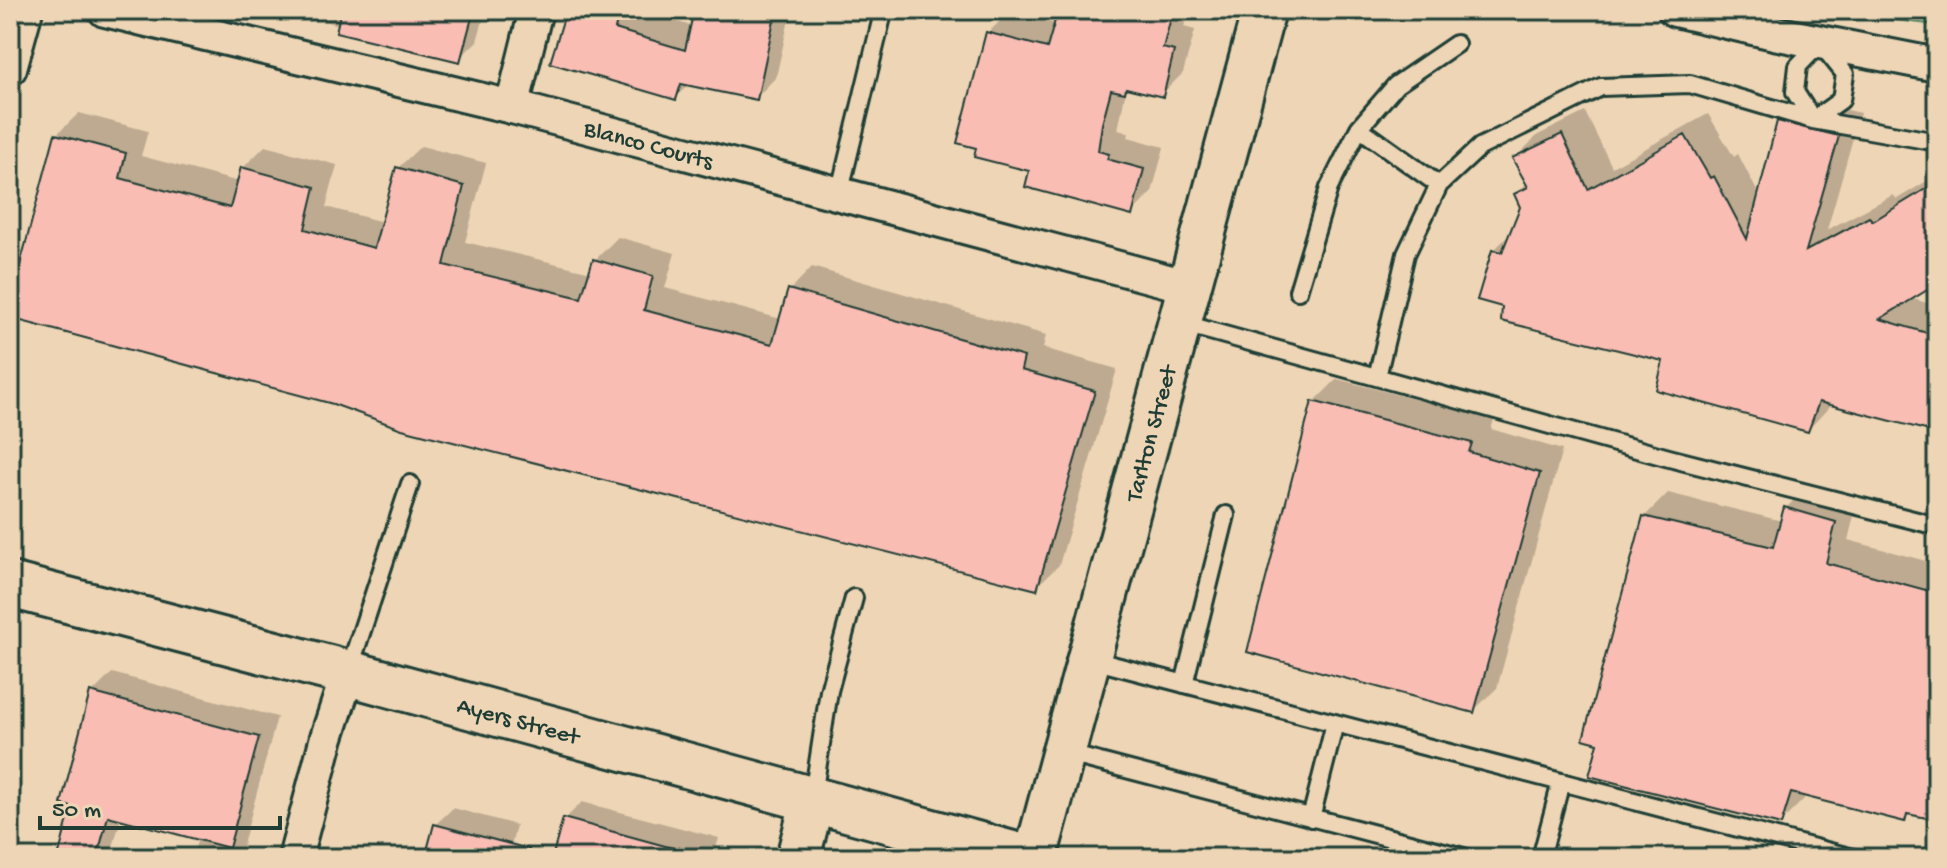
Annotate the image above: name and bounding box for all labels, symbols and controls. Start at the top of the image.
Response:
street label: Blanco Courts [579,115,717,178]
street label: Tarlton Street [1120,361,1186,507]
street label: Ayers Street [453,692,584,754]
scale bar [40,780,280,830]
text: 50 m [52,797,101,826]

